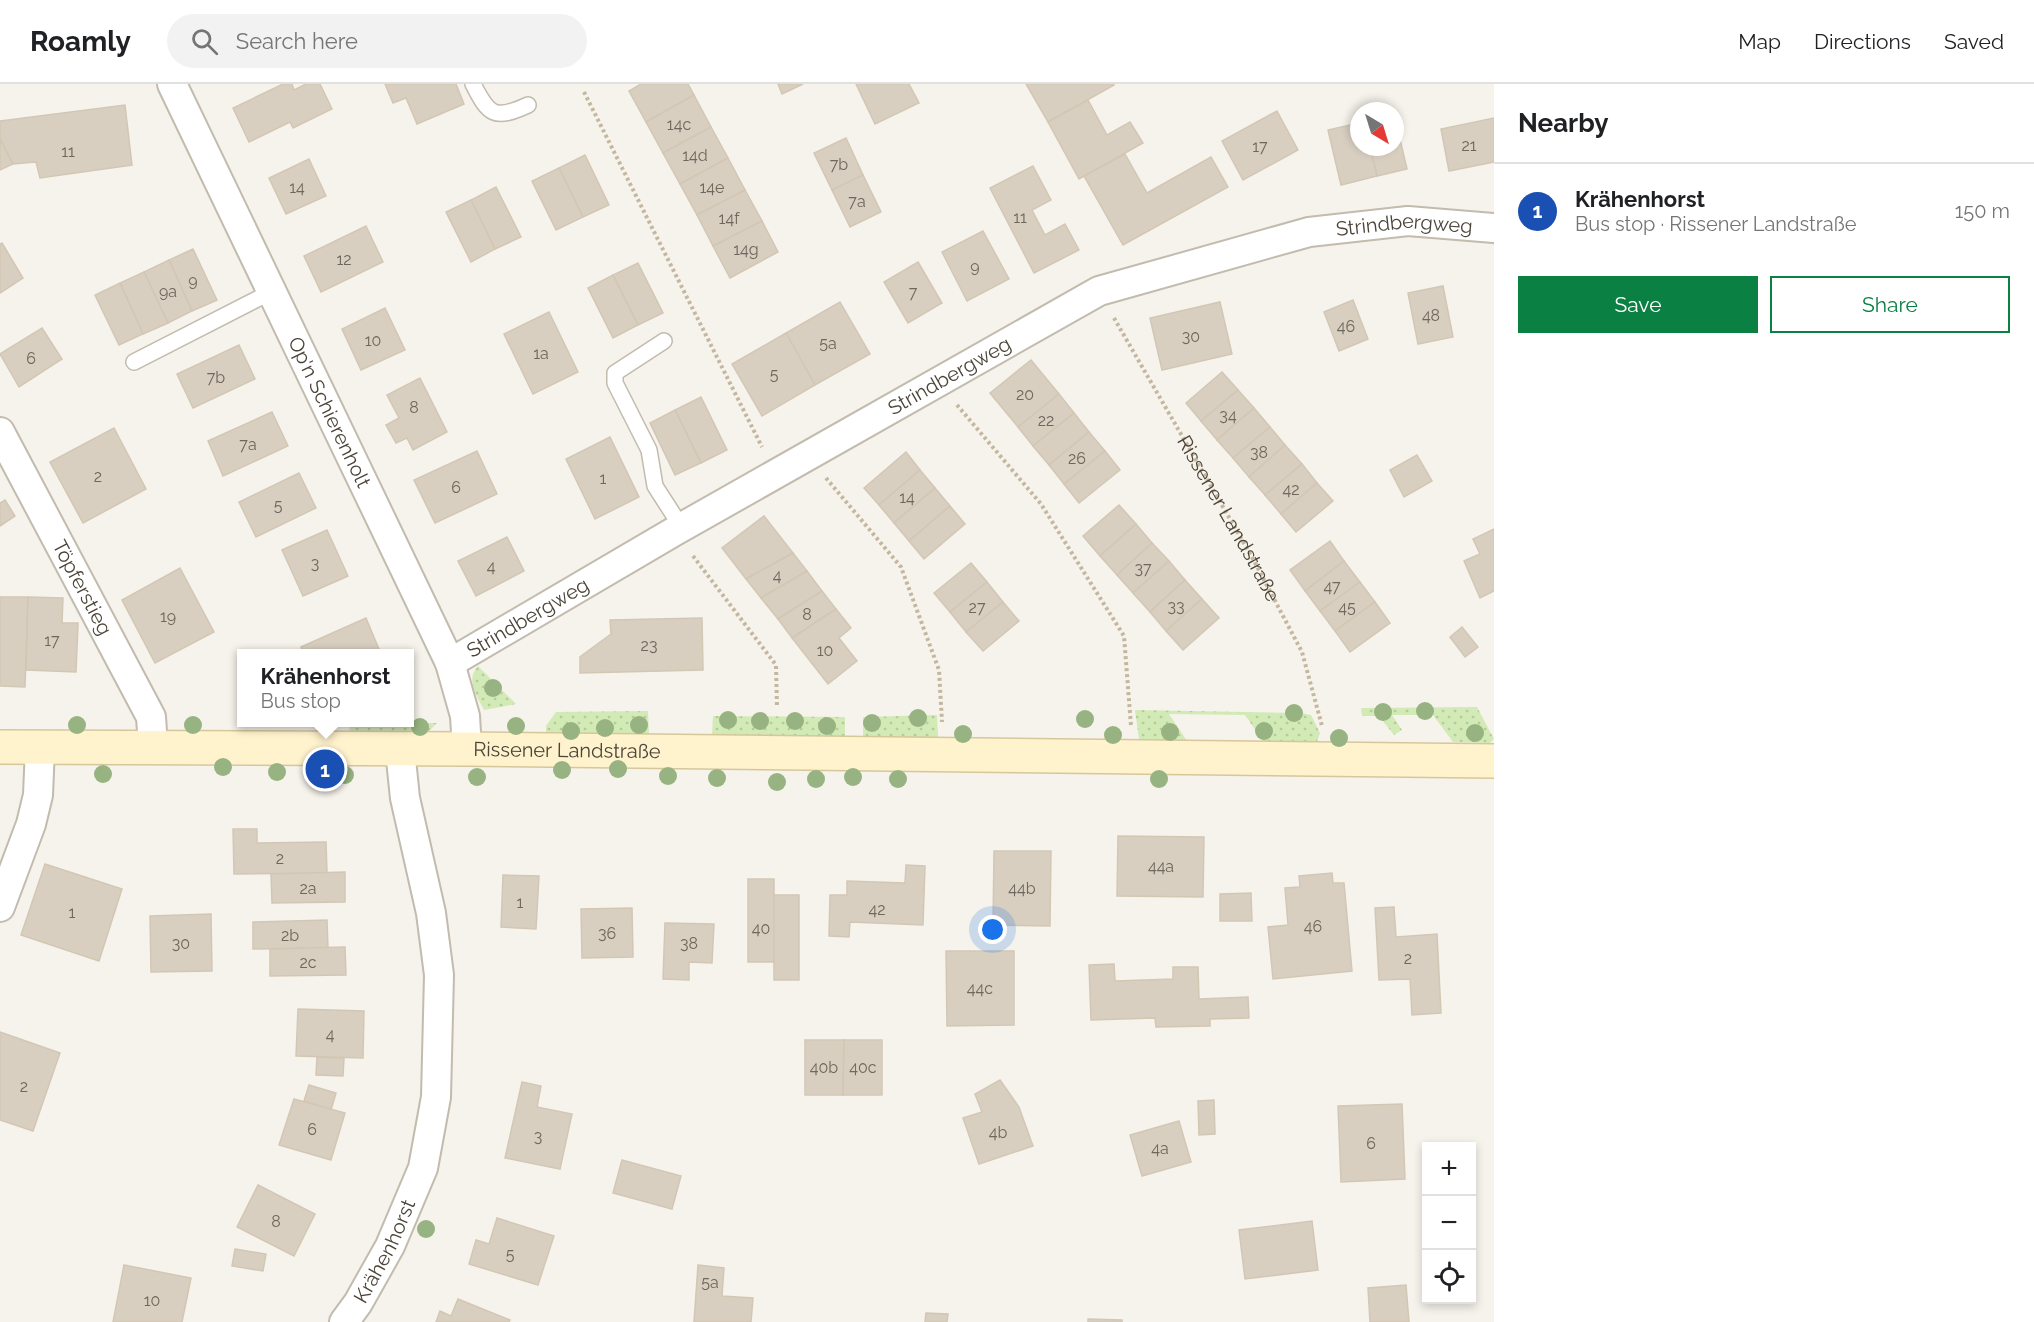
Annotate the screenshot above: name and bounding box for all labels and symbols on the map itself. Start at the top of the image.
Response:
north arrow [1350,102,1404,156]
house number: 14c [667,115,691,134]
house number: 21 [1461,136,1477,155]
house number: 17 [1252,137,1268,156]
house number: 11 [61,142,75,161]
house number: 14d [682,146,708,165]
house number: 7b [830,155,848,174]
house number: 14 [289,178,305,197]
house number: 14e [700,178,724,197]
house number: 7a [848,192,866,211]
house number: 11 [1013,208,1027,227]
street label: Strindbergweg [1335,208,1474,241]
house number: 14f [719,209,740,228]
house number: 14g [733,240,759,259]
house number: 12 [336,250,352,269]
house number: 9 [970,257,980,276]
house number: 9 [188,271,198,290]
house number: 9a [159,282,177,301]
house number: 7 [909,283,918,302]
house number: 48 [1422,306,1440,325]
house number: 46 [1337,317,1355,336]
house number: 30 [1182,327,1200,346]
house number: 10 [365,331,381,350]
street label: Strindbergweg [884,331,1015,420]
street label: Op'n Schierenholt [283,333,376,492]
house number: 5a [819,334,837,353]
house number: 1a [533,344,549,363]
house number: 6 [26,349,36,368]
house number: 5 [770,365,779,384]
house number: 7b [207,368,225,387]
house number: 20 [1016,385,1034,404]
house number: 8 [409,398,419,417]
house number: 34 [1219,406,1237,425]
house number: 22 [1038,411,1054,430]
street label: Rissener Landstraße [1172,431,1285,606]
house number: 7a [239,435,257,454]
house number: 38 [1250,443,1268,462]
house number: 26 [1068,449,1086,468]
house number: 2 [94,467,102,486]
house number: 1 [600,469,607,488]
house number: 6 [451,478,461,497]
house number: 42 [1282,480,1300,499]
house number: 14 [899,488,915,507]
house number: 5 [274,496,283,515]
street label: Töpferstieg [47,536,117,639]
house number: 3 [311,554,319,573]
house number: 4 [487,557,496,576]
house number: 37 [1134,559,1152,578]
house number: 4 [773,566,782,585]
street label: Strindbergweg [462,572,593,663]
house number: 47 [1323,577,1341,596]
house number: 33 [1167,597,1185,616]
house number: 27 [969,598,986,617]
house number: 45 [1338,598,1356,617]
house number: 8 [802,605,812,624]
house number: 19 [160,607,176,626]
house number: 17 [44,631,60,650]
house number: 23 [641,636,657,655]
house number: 10 [817,641,833,660]
street label: Rissener Landstraße [473,737,661,763]
pin: 1 [306,746,344,792]
house number: 2 [276,849,284,868]
house number: 44a [1148,857,1174,876]
house number: 2a [299,879,317,898]
house number: 44b [1008,879,1036,898]
house number: 1 [517,893,524,912]
house number: 42 [868,900,886,919]
house number: 1 [69,903,76,922]
your location [978,915,1007,944]
house number: 46 [1304,917,1322,936]
house number: 40 [752,919,770,938]
house number: 36 [598,924,616,943]
house number: 2b [281,926,299,945]
house number: 30 [172,934,190,953]
house number: 38 [680,934,698,953]
house number: 2 [1404,949,1412,968]
house number: 2c [299,953,317,972]
house number: 44c [967,979,993,998]
house number: 4 [326,1025,335,1044]
house number: 40b [810,1058,838,1077]
house number: 40c [849,1058,877,1077]
house number: 2 [20,1077,28,1096]
house number: 6 [307,1120,317,1139]
house number: 4b [989,1123,1007,1142]
house number: 3 [534,1127,542,1146]
house number: 6 [1366,1134,1376,1153]
house number: 4a [1151,1139,1169,1158]
street label: Krähenhorst [349,1196,420,1307]
house number: 8 [271,1212,281,1231]
house number: 5 [506,1245,515,1264]
house number: 5a [701,1273,719,1292]
house number: 10 [144,1291,160,1310]

